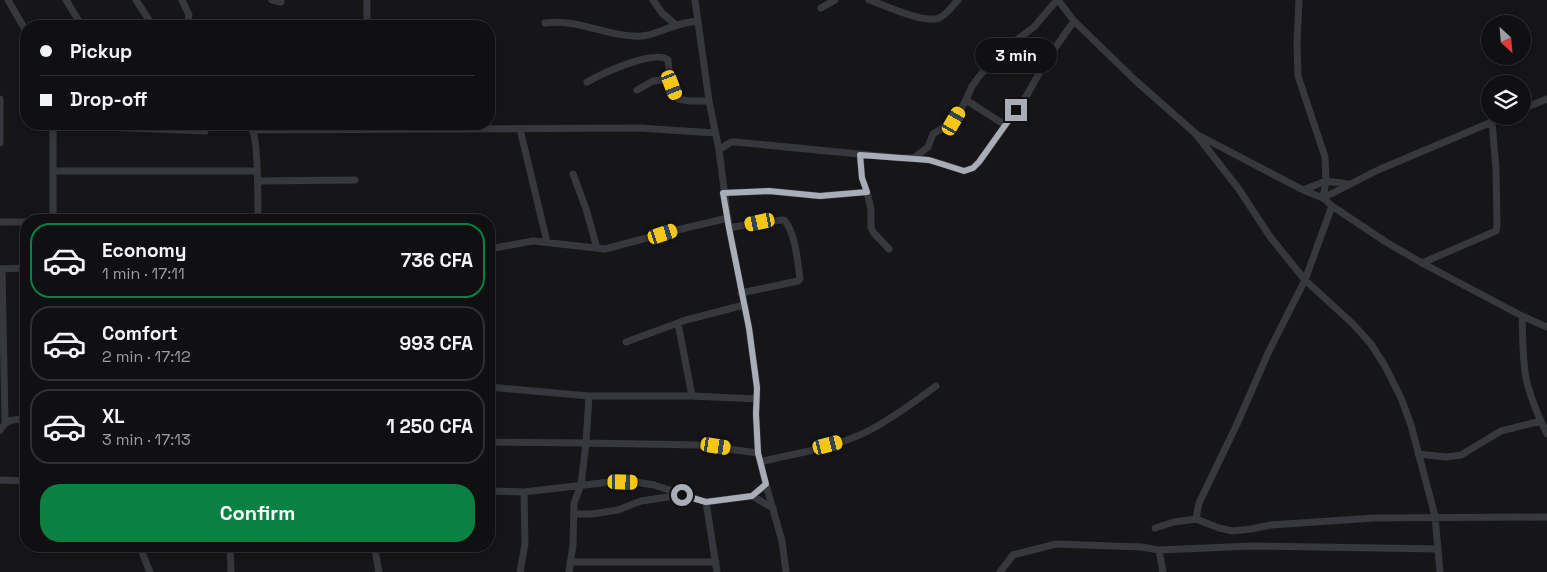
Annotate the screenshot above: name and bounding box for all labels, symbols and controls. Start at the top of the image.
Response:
north arrow [1481,15,1531,65]
map controls [1481,15,1531,125]
callout: 3 min [975,38,1057,72]
text: Pickup [70,39,132,64]
text: 3 min [995,45,1037,66]
car [659,68,684,102]
button: layers [1481,75,1531,125]
text: Drop-off [70,87,148,112]
route end [1005,99,1027,121]
car [940,104,967,138]
car [743,212,776,232]
car [646,222,679,246]
icon: car [42,238,87,283]
text: Economy [102,238,186,263]
text: 736 CFA [401,248,473,273]
text: 1 min · 17:11 [102,263,185,284]
icon: car [42,321,87,366]
text: Comfort [102,321,178,346]
text: 993 CFA [400,331,473,356]
text: 2 min · 17:12 [102,346,191,367]
icon: car [42,404,87,449]
text: XL [102,404,125,429]
text: 1 250 CFA [386,414,473,439]
text: 3 min · 17:13 [102,429,191,450]
car [811,434,844,456]
car [700,436,731,456]
car [607,474,638,490]
button: Confirm [40,484,475,542]
route start [671,484,693,506]

